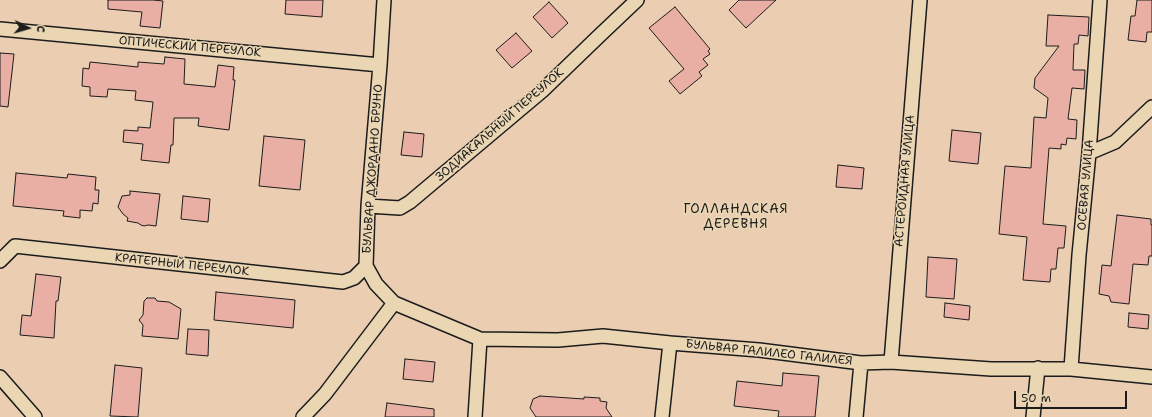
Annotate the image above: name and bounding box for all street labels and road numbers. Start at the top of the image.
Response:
street label: ОПТИЧЕСКИЙ ПЕРЕУЛОК [118,34,262,60]
street label: ЗОДИАКАЛЬНЫЙ ПЕРЕУЛОК [433,65,567,185]
street label: БУЛЬВАР ДЖОРДАНО БРУНО [360,84,386,254]
street label: АСТЕРОИДНАЯ УЛИЦА [892,114,918,248]
street label: ОСЕВАЯ УЛИЦА [1075,139,1097,231]
street label: КРАТЕРНЫЙ ПЕРЕУЛОК [114,251,250,279]
street label: БУЛЬВАР ГАЛИЛЕО ГАЛИЛЕЯ [685,337,853,369]

